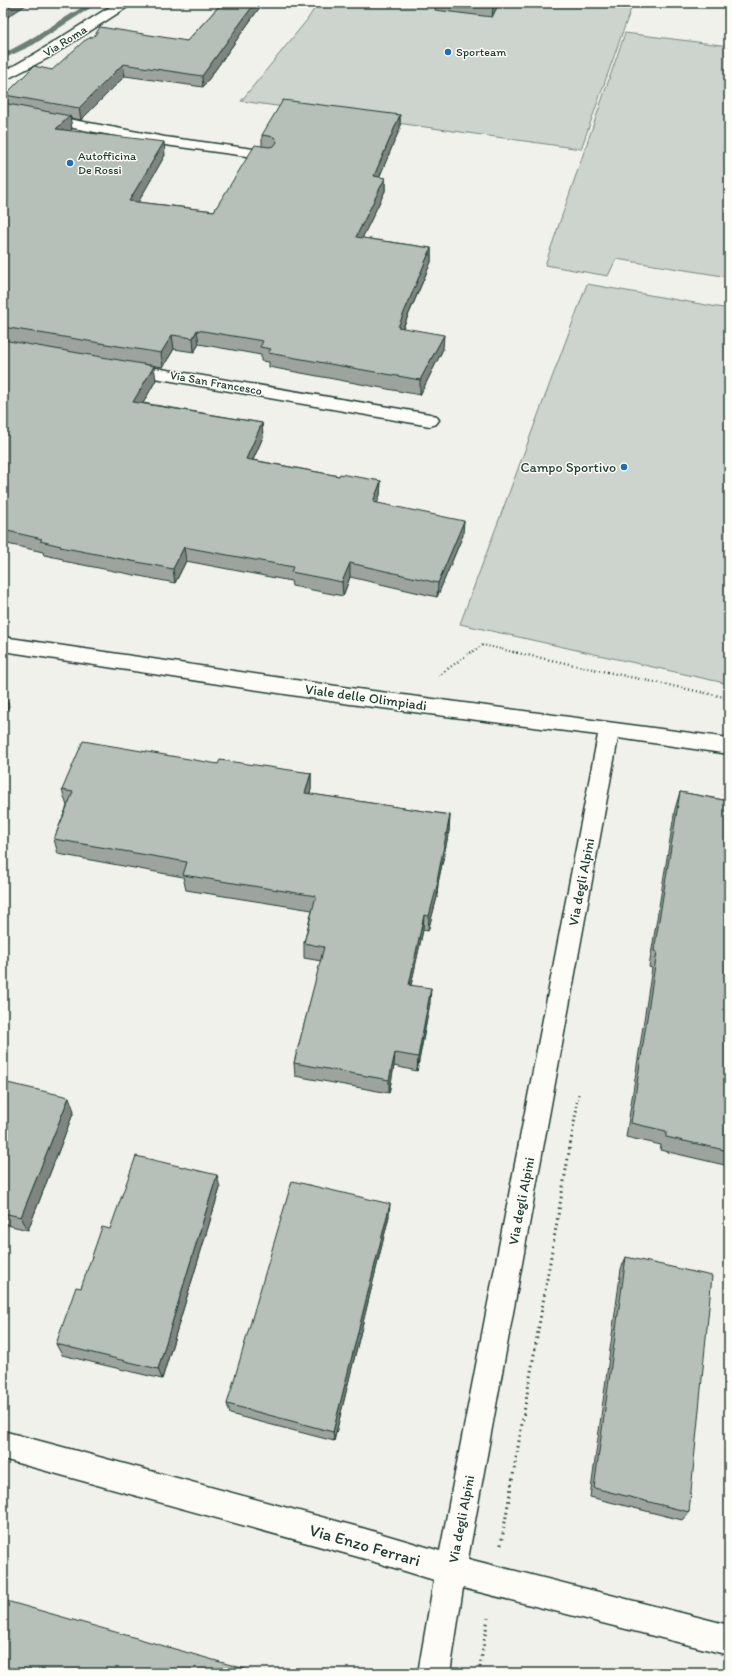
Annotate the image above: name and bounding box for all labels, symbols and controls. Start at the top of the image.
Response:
street label: Via Roma [41,22,90,60]
place label: Sporteam [456,45,506,59]
marker: Sporteam [443,47,453,57]
place label: Autofficina De Rossi [78,149,137,177]
marker: Autofficina De Rossi [65,158,75,168]
street label: Via San Francesco [169,368,263,398]
place label: Campo Sportivo [520,459,616,476]
marker: Campo Sportivo [619,462,629,472]
street label: Viale delle Olimpiadi [304,681,428,714]
street label: Via degli Alpini [565,837,598,927]
street label: Via degli Alpini [505,1156,538,1246]
street label: Via degli Alpini [445,1474,478,1564]
street label: Via Enzo Ferrari [307,1520,423,1570]

